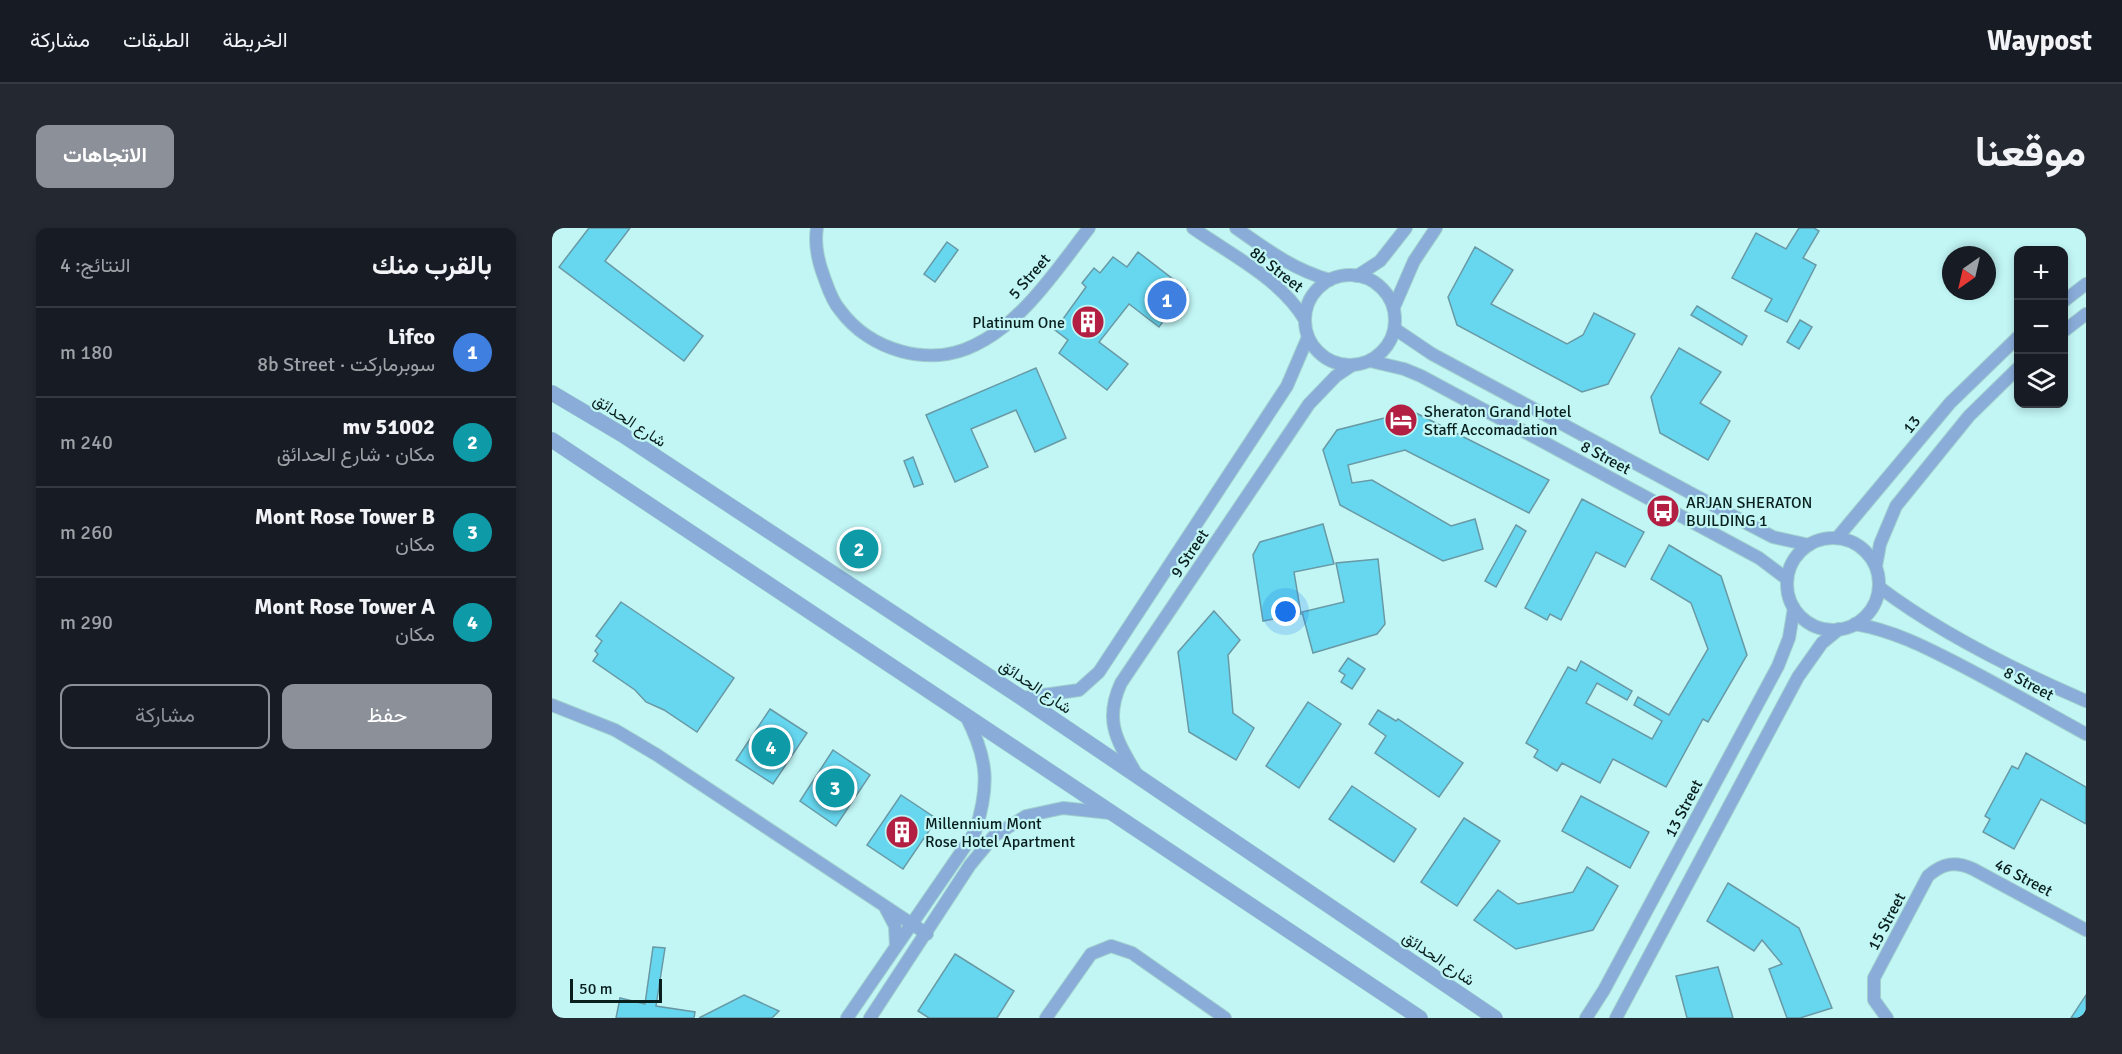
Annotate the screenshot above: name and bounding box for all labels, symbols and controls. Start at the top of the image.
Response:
text: Waypost [1987,24,2092,58]
text: مشاركة [30,27,90,53]
text: الطبقات [123,27,190,53]
text: الخريطة [223,27,288,53]
button: الاتجاهات [36,125,174,188]
text: موقعنا [1975,127,2086,178]
street label: 8b Street [1246,243,1307,297]
north arrow [1942,246,1996,300]
map controls [2014,246,2068,408]
button: + [2014,246,2068,300]
street label: 5 Street [1005,249,1055,304]
text: بالقرب منك [372,250,492,282]
text: النتائج: 4 [60,253,131,278]
pin: 1 [1148,278,1186,322]
button: − [2014,300,2068,354]
building icon: Platinum One [1070,304,1106,340]
place label: Platinum One [972,313,1065,333]
text: Lifco [388,323,435,350]
text: 180 m [60,340,113,365]
text: 1 [467,340,478,365]
text: سوبرماركت · 8b Street [257,352,435,377]
button: layers [2014,354,2068,408]
street label: شارع الحدائق [589,390,670,453]
hotel icon: Sheraton Grand Hotel Staff Accomadation [1383,402,1419,438]
place label: Sheraton Grand Hotel Staff Accomadation [1424,402,1572,440]
street label: 13 [1899,412,1925,438]
text: mv 51002 [343,413,435,440]
text: 240 m [60,430,113,455]
text: 2 [467,430,478,455]
street label: 8 Street [1577,436,1634,480]
text: مكان · شارع الحدائق [277,442,435,467]
bus stop icon: ARJAN SHERATON BUILDING 1 [1645,493,1681,529]
place label: ARJAN SHERATON BUILDING 1 [1686,493,1812,531]
text: Mont Rose Tower B [255,503,435,530]
text: 260 m [60,520,113,545]
text: 3 [467,520,478,545]
street label: 9 Street [1166,525,1213,581]
pin: 2 [840,526,878,572]
text: مكان [395,532,435,557]
text: Mont Rose Tower A [254,593,435,620]
your location [1271,597,1300,626]
text: 290 m [60,610,113,635]
text: 4 [467,610,478,635]
text: مكان [395,622,435,647]
street label: شارع الحدائق [995,655,1075,719]
street label: 8 Street [2000,662,2057,706]
button: مشاركة [60,684,270,749]
button: حفظ [282,684,492,749]
pin: 4 [752,724,790,770]
pin: 3 [816,766,854,810]
street label: 13 Street [1660,776,1708,841]
building icon: Millennium Mont Rose Hotel Apartment [884,814,920,850]
place label: Millennium Mont Rose Hotel Apartment [925,814,1076,852]
street label: 46 Street [1991,854,2056,902]
street label: 15 Street [1863,889,1911,954]
street label: شارع الحدائق [1398,927,1478,991]
scale bar [570,976,662,1004]
text: 50 m [579,979,613,999]

